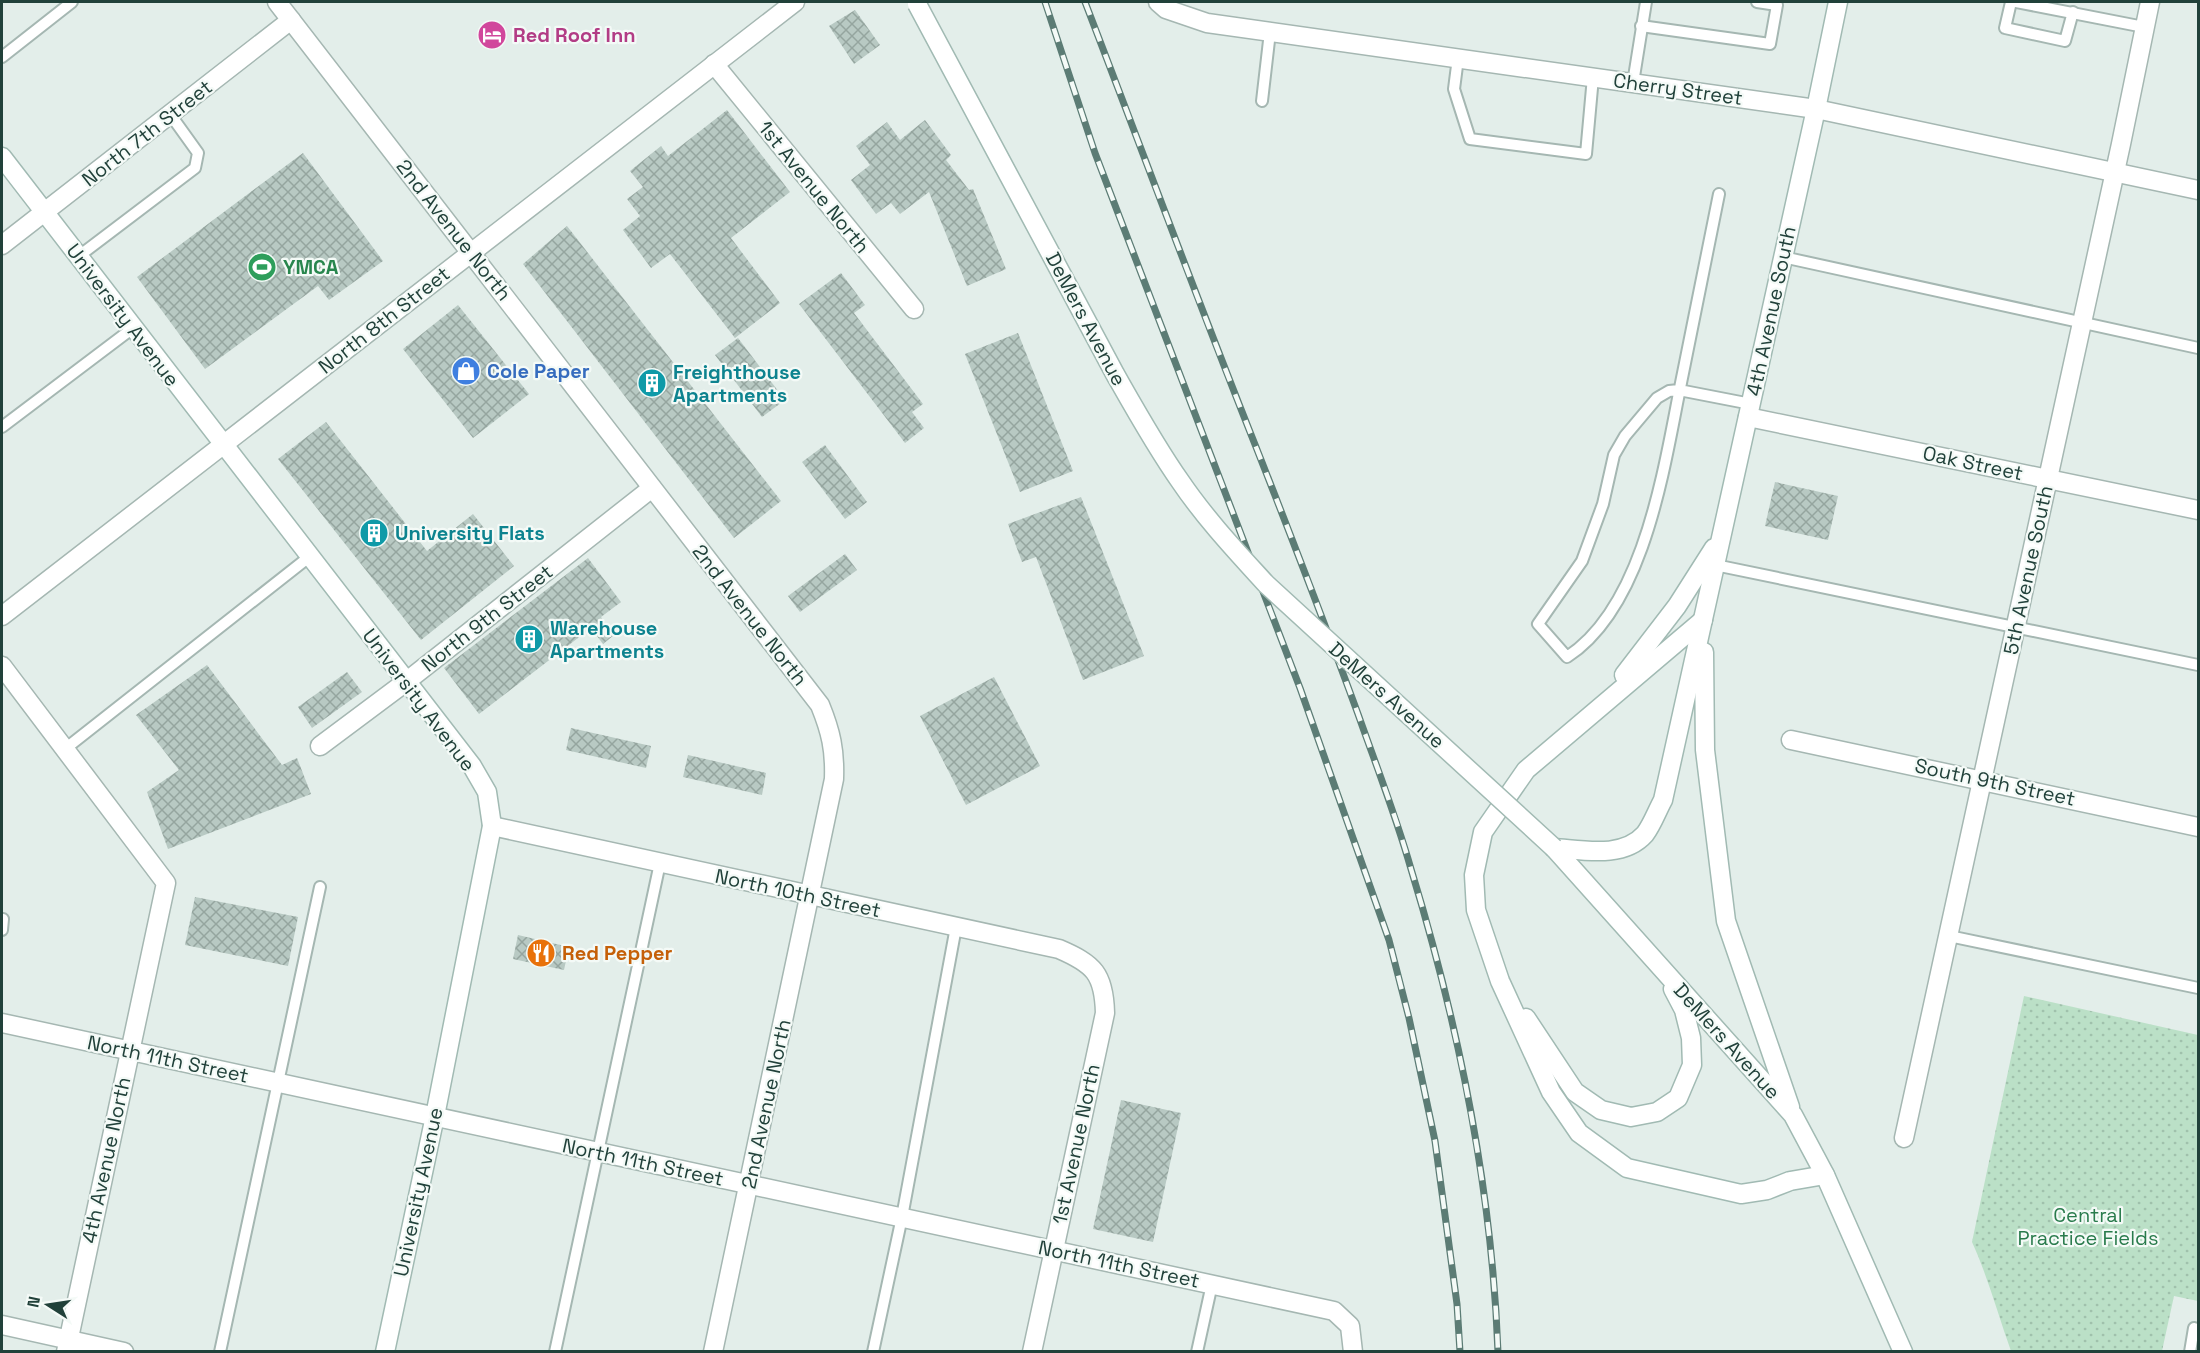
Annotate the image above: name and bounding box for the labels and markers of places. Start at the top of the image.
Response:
hotel icon: Red Roof Inn [476,19,508,51]
place label: Red Roof Inn [513,22,636,48]
sports icon: YMCA [246,251,278,283]
place label: YMCA [283,254,339,280]
shop icon: Cole Paper [450,355,482,387]
place label: Cole Paper [487,358,590,384]
place label: Freighthouse Apartments [673,359,801,408]
building icon: Freighthouse Apartments [636,367,668,399]
building icon: University Flats [358,517,390,549]
place label: University Flats [395,520,545,546]
place label: Warehouse Apartments [550,615,664,664]
building icon: Warehouse Apartments [513,623,545,655]
restaurant icon: Red Pepper [525,937,557,969]
place label: Red Pepper [562,940,672,966]

